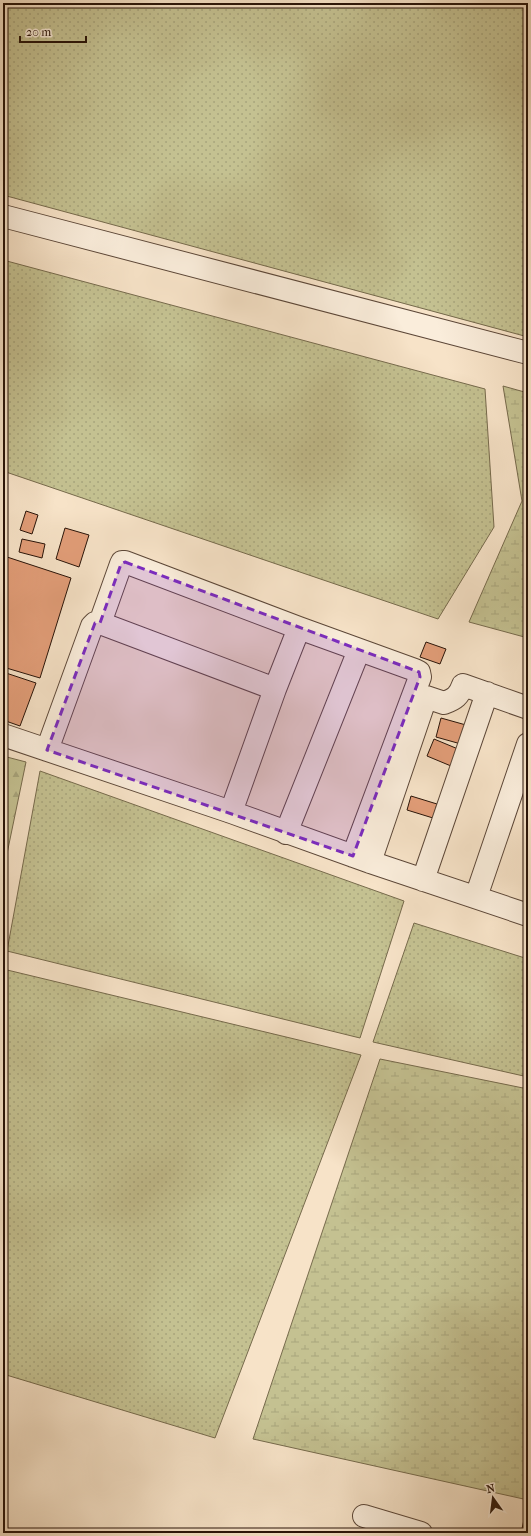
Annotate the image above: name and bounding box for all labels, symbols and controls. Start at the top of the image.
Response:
scale bar [20,18,86,44]
text: 20 m [26,25,51,39]
north arrow [473,1478,513,1518]
text: N [485,1481,497,1496]

